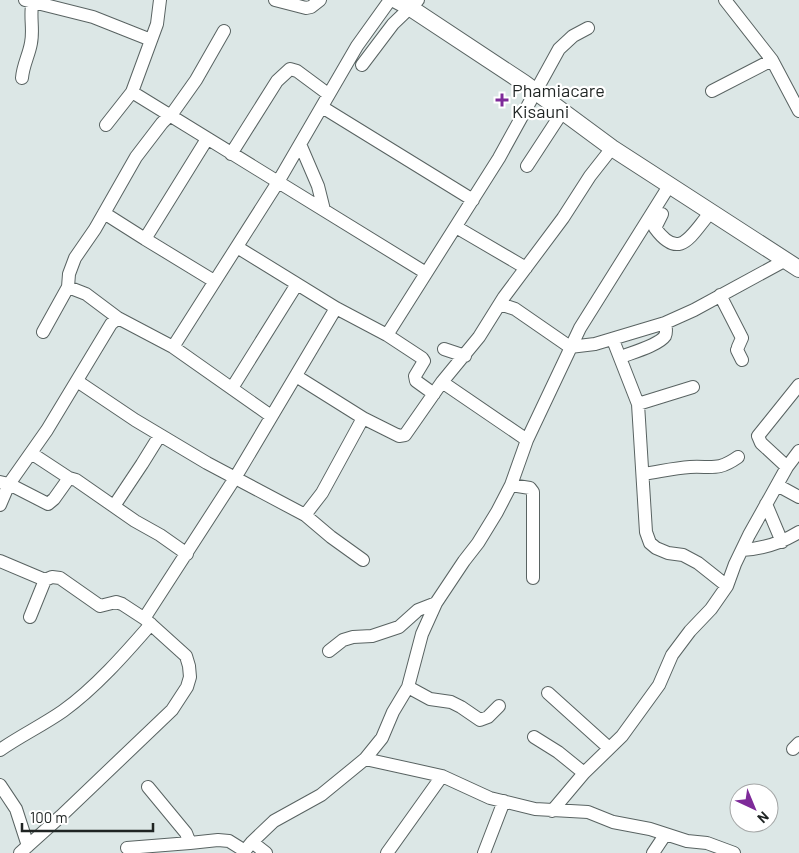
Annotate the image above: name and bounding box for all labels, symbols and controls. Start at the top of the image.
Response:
place label: Phamiacare Kisauni [512,79,605,122]
marker: Phamiacare Kisauni [496,94,508,106]
north arrow [729,783,779,833]
scale bar [22,800,154,832]
text: 100 m [30,808,68,826]
text: N [754,808,773,827]

